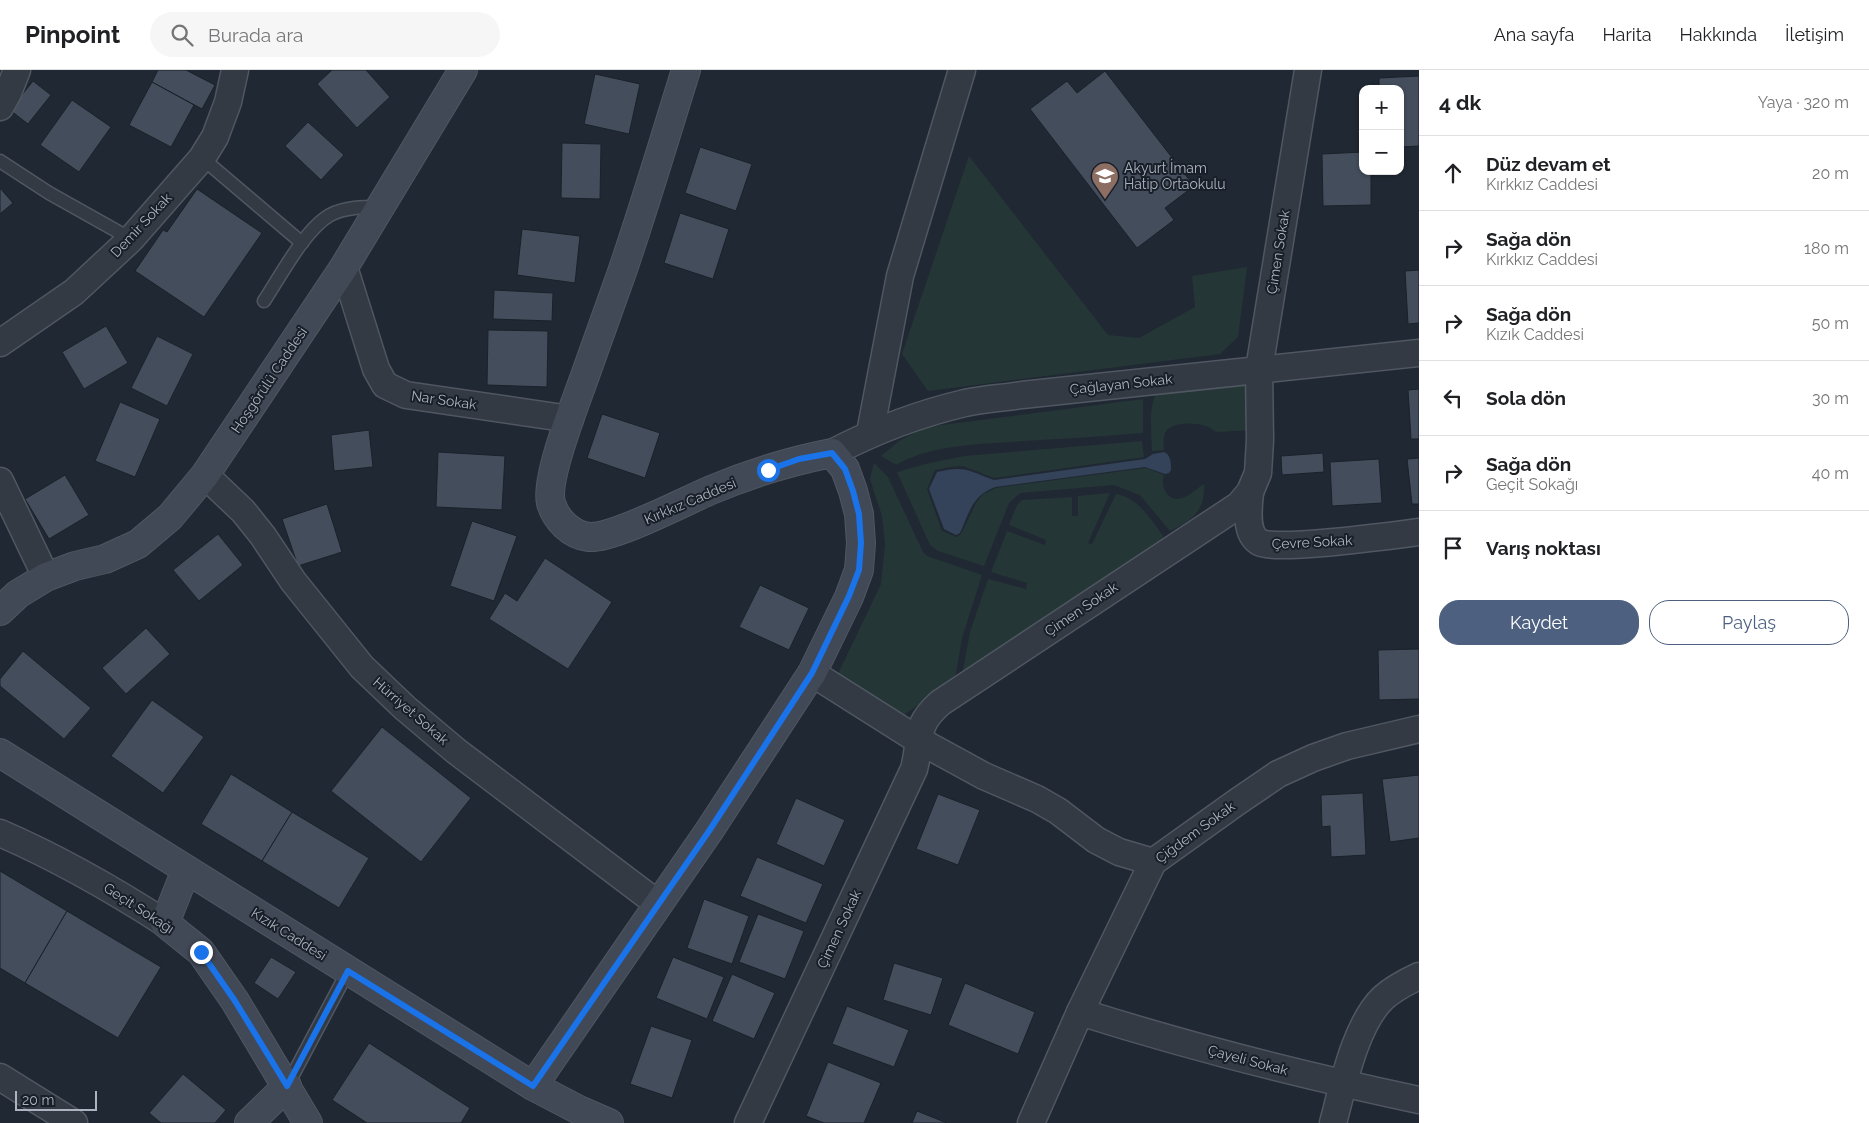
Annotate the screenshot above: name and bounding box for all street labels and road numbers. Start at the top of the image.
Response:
street label: Demir Sokak [107,189,175,260]
street label: Çimen Sokak [1263,208,1293,295]
street label: Hoşgörülü Caddesi [228,324,310,436]
street label: Çağlayan Sokak [1069,371,1174,397]
street label: Nar Sokak [410,387,478,413]
street label: Kırkkız Caddesi [642,474,738,528]
street label: Çevre Sokak [1271,532,1353,552]
street label: Çimen Sokak [1041,578,1121,639]
street label: Hürriyet Sokak [370,674,452,748]
street label: Çiğdem Sokak [1152,798,1238,866]
street label: Geçit Sokağı [101,879,177,937]
street label: Çimen Sokak [814,887,864,971]
street label: Kızık Caddesi [248,905,330,963]
street label: Çayeli Sokak [1206,1042,1290,1079]

